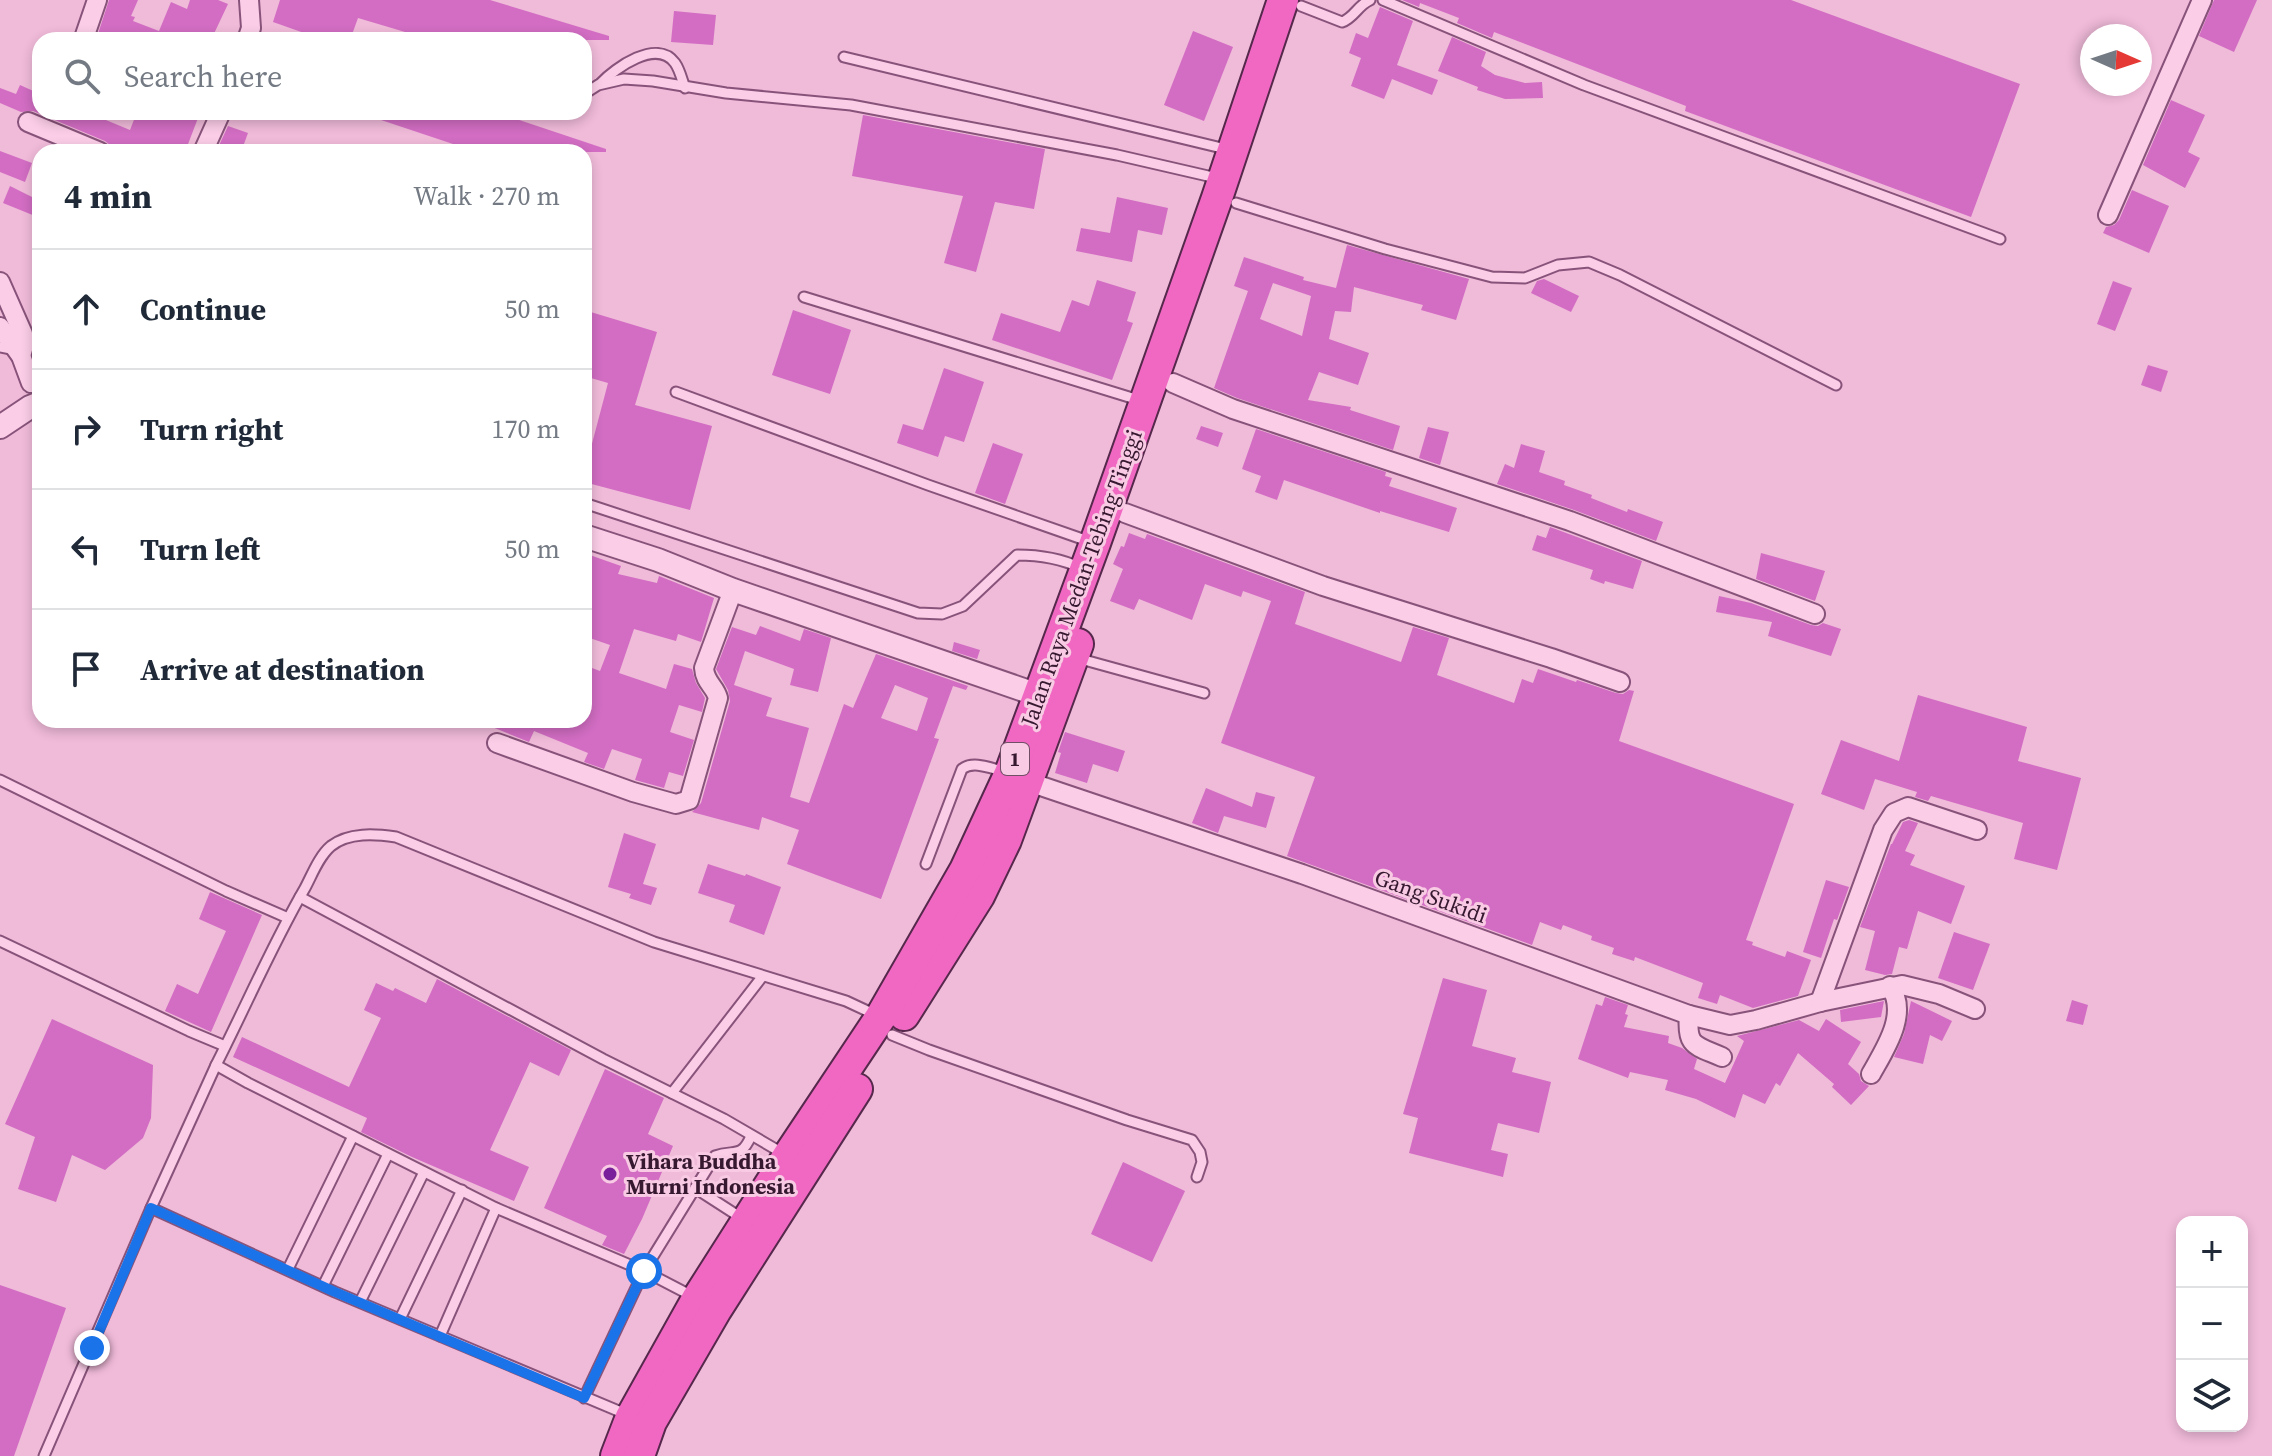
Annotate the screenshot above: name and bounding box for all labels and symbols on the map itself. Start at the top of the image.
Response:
north arrow [2080,24,2152,96]
street label: Jalan Raya Medan-Tebing Tinggi [1013,425,1149,732]
road number: 1 [1001,743,1029,775]
street label: Gang Sukidi [1371,862,1491,930]
place label: Vihara Buddha Murni Indonesia [626,1146,795,1201]
marker: Vihara Buddha Murni Indonesia [601,1165,619,1183]
route start [626,1253,662,1289]
route end [74,1330,110,1366]

